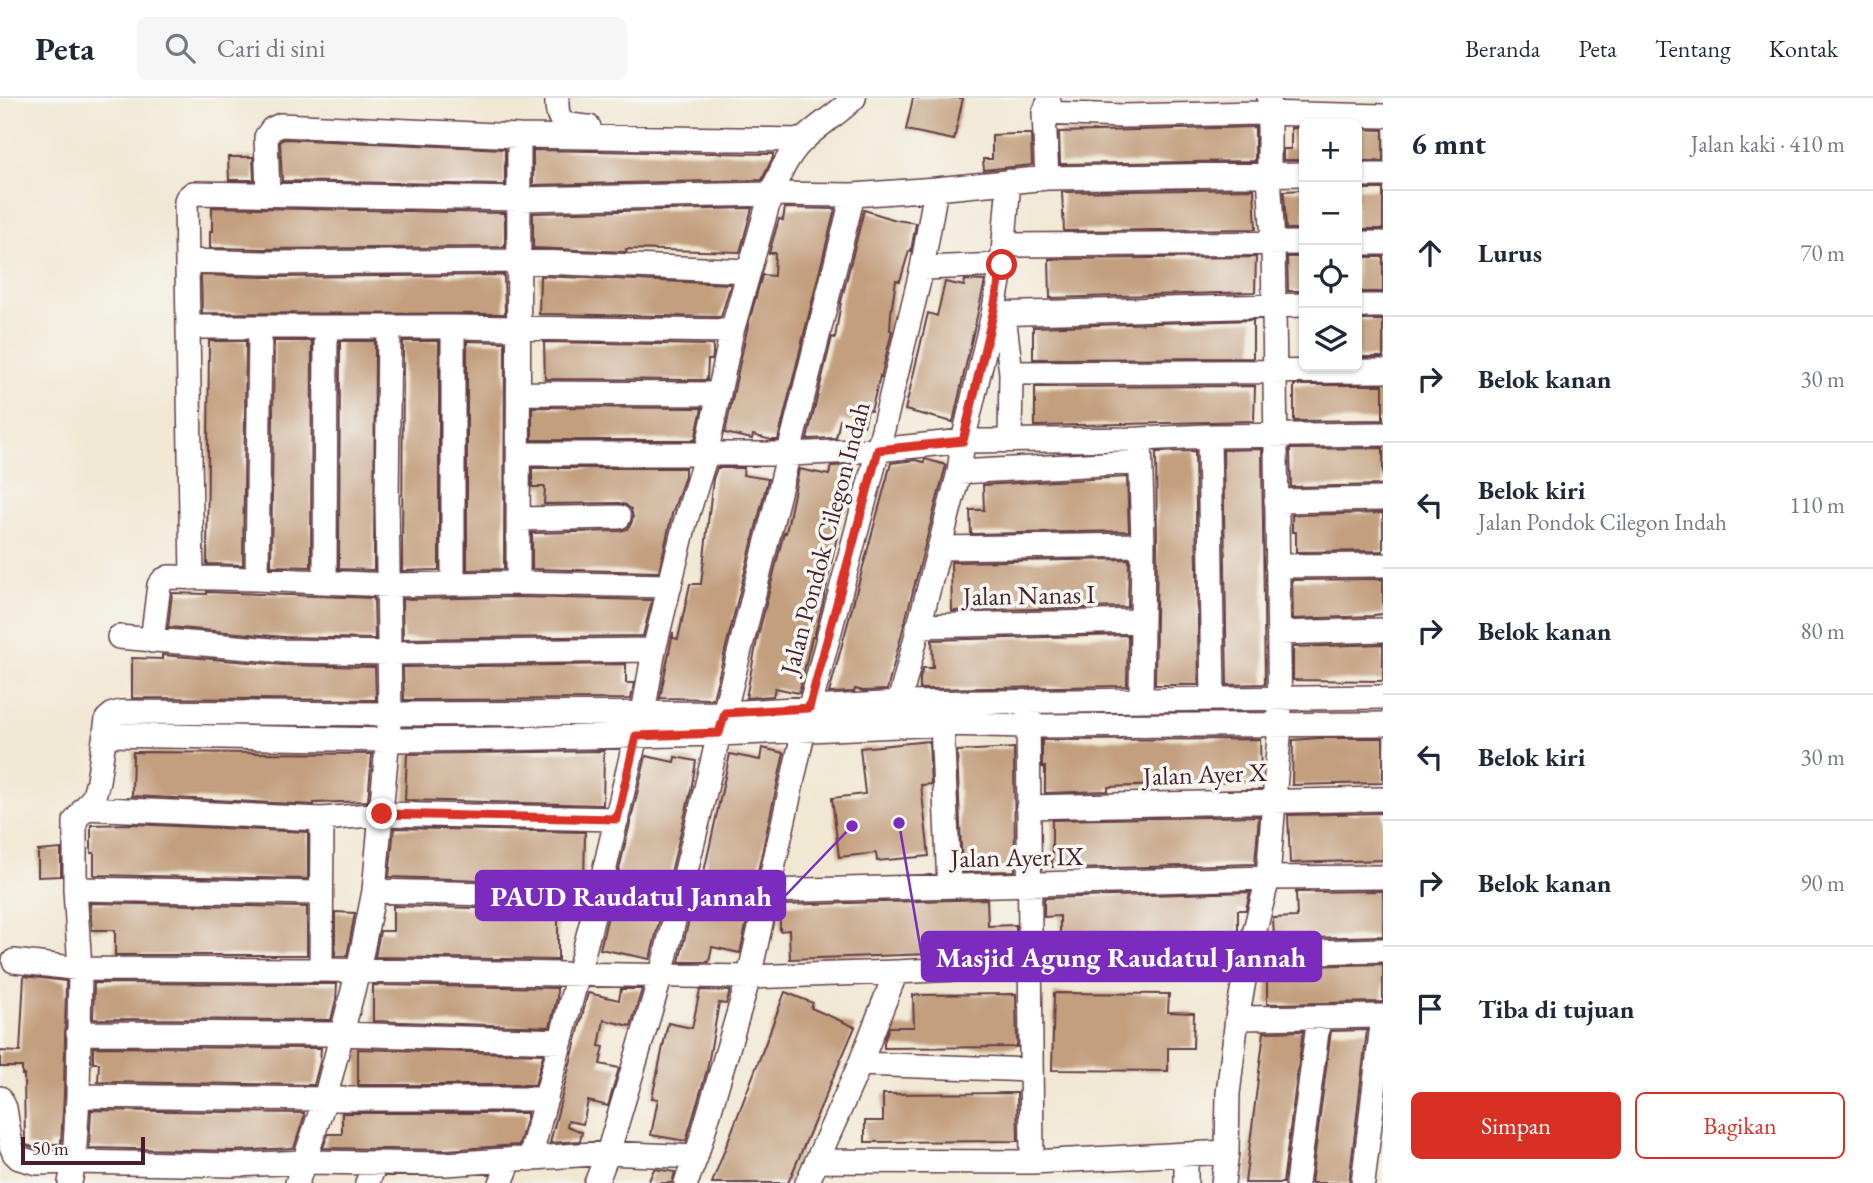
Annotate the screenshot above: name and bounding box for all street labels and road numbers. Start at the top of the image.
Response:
street label: Jalan Pondok Cilegon Indah [772,398,878,680]
street label: Jalan Nanas I [961,577,1096,613]
street label: Jalan Ayer X [1140,755,1268,793]
street label: Jalan Ayer IX [948,839,1084,875]

